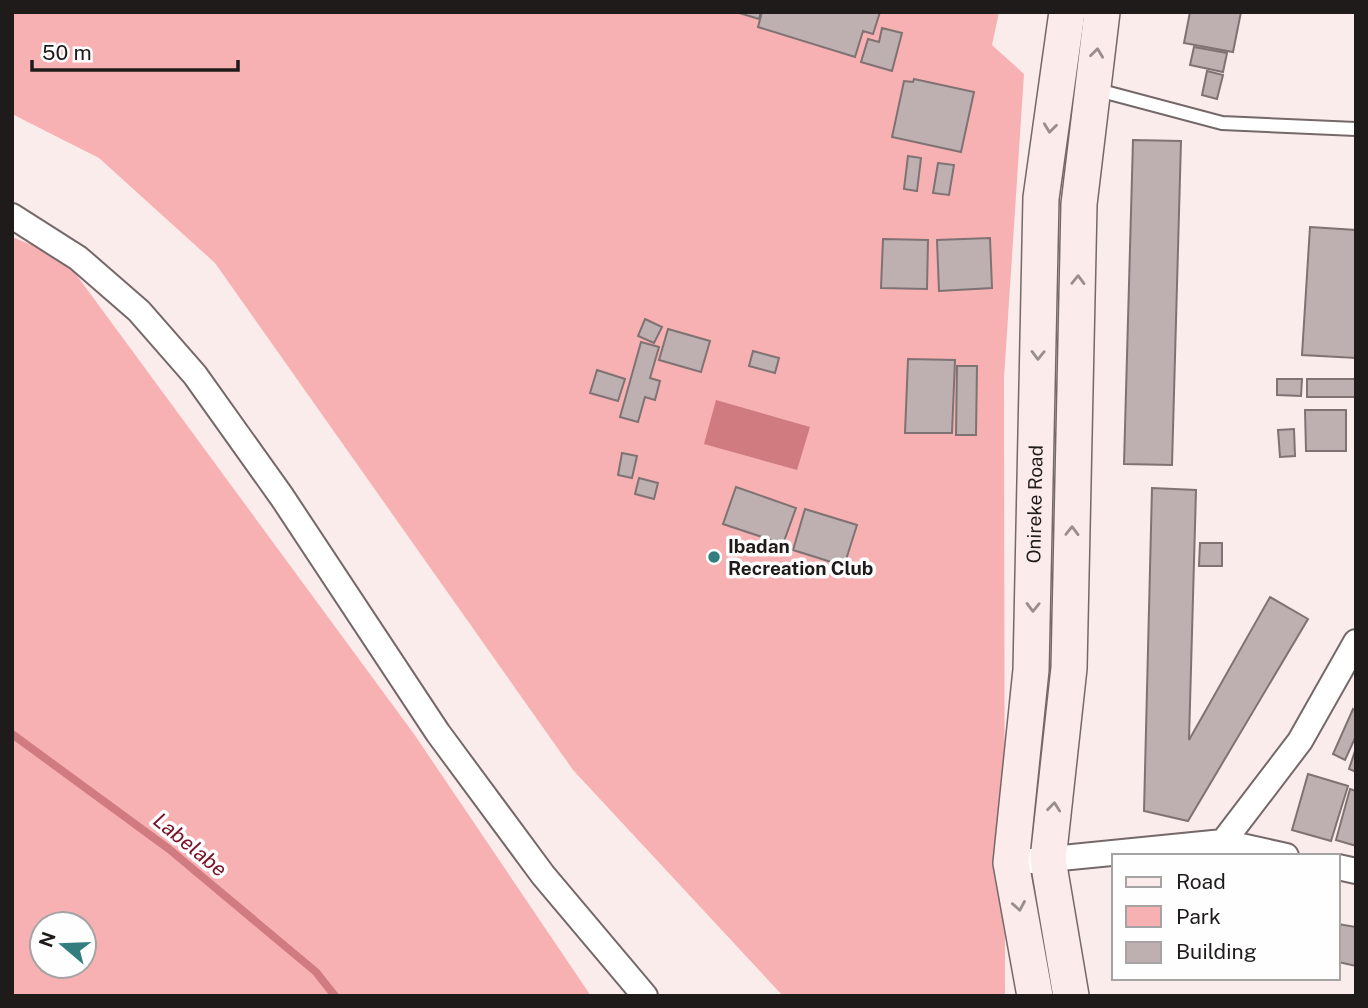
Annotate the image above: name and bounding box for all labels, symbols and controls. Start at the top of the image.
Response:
scale bar [32,28,238,72]
text: 50 m [42,40,92,65]
one-way arrow [1090,47,1105,59]
one-way arrow [1043,122,1058,134]
one-way arrow [1070,274,1085,285]
one-way arrow [1030,350,1046,361]
street label: Onireke Road [1022,445,1047,564]
one-way arrow [1064,526,1080,536]
place label: Ibadan Recreation Club [728,535,873,579]
marker: Ibadan Recreation Club [706,549,722,565]
one-way arrow [1025,602,1040,613]
one-way arrow [1046,801,1061,812]
water label: Labelabe [149,808,232,882]
legend [1112,854,1340,980]
text: Road [1176,869,1226,894]
one-way arrow [1011,900,1026,912]
text: Park [1176,904,1221,929]
north arrow [28,910,98,980]
text: N [34,929,60,950]
text: Building [1176,939,1257,964]

